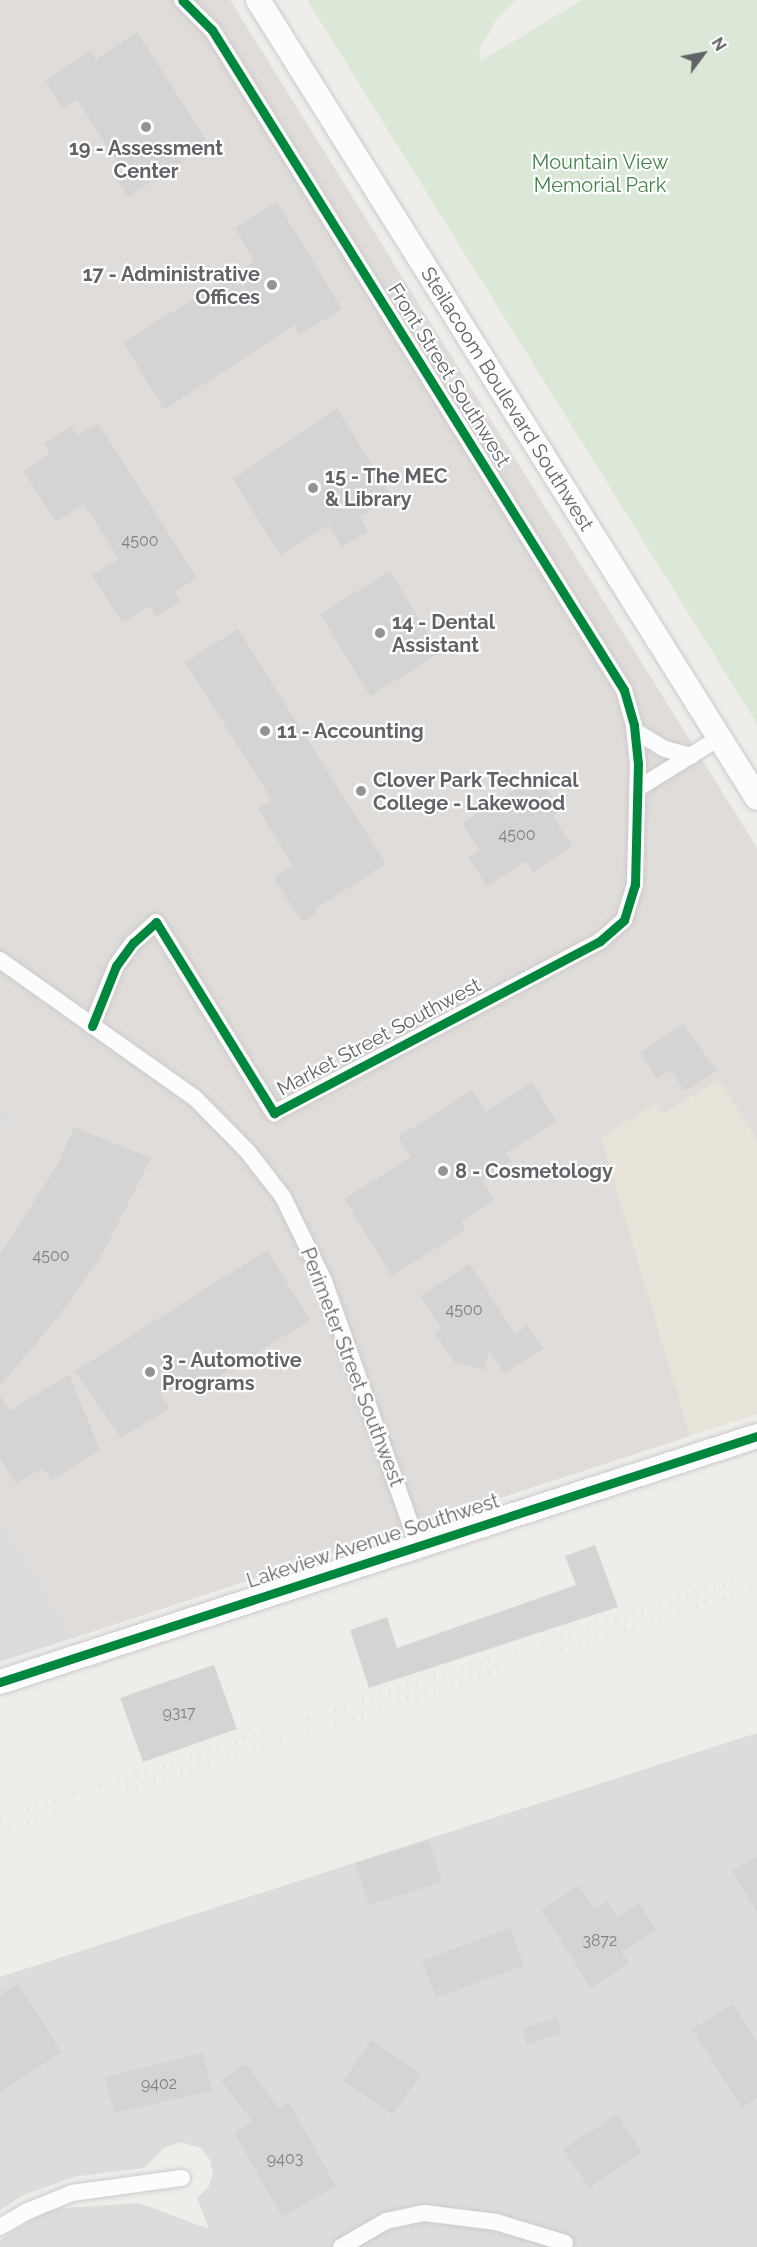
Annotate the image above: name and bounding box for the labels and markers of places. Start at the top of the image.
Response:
marker: 19 - Assessment Center [139,120,153,134]
place label: 19 - Assessment Center [69,136,223,183]
place label: 17 - Administrative Offices [82,262,260,309]
marker: 17 - Administrative Offices [265,278,279,292]
place label: 15 - The MEC & Library [325,464,448,511]
marker: 15 - The MEC & Library [306,481,320,495]
place label: 14 - Dental Assistant [392,610,495,657]
marker: 14 - Dental Assistant [373,626,387,640]
place label: 11 - Accounting [277,719,424,743]
marker: 11 - Accounting [258,724,272,738]
place label: Clover Park Technical College - Lakewood [373,768,580,815]
marker: Clover Park Technical College - Lakewood [354,784,368,798]
place label: 8 - Cosmetology [455,1159,613,1183]
marker: 8 - Cosmetology [436,1164,450,1178]
place label: 3 - Automotive Programs [162,1348,302,1395]
marker: 3 - Automotive Programs [143,1365,157,1379]

